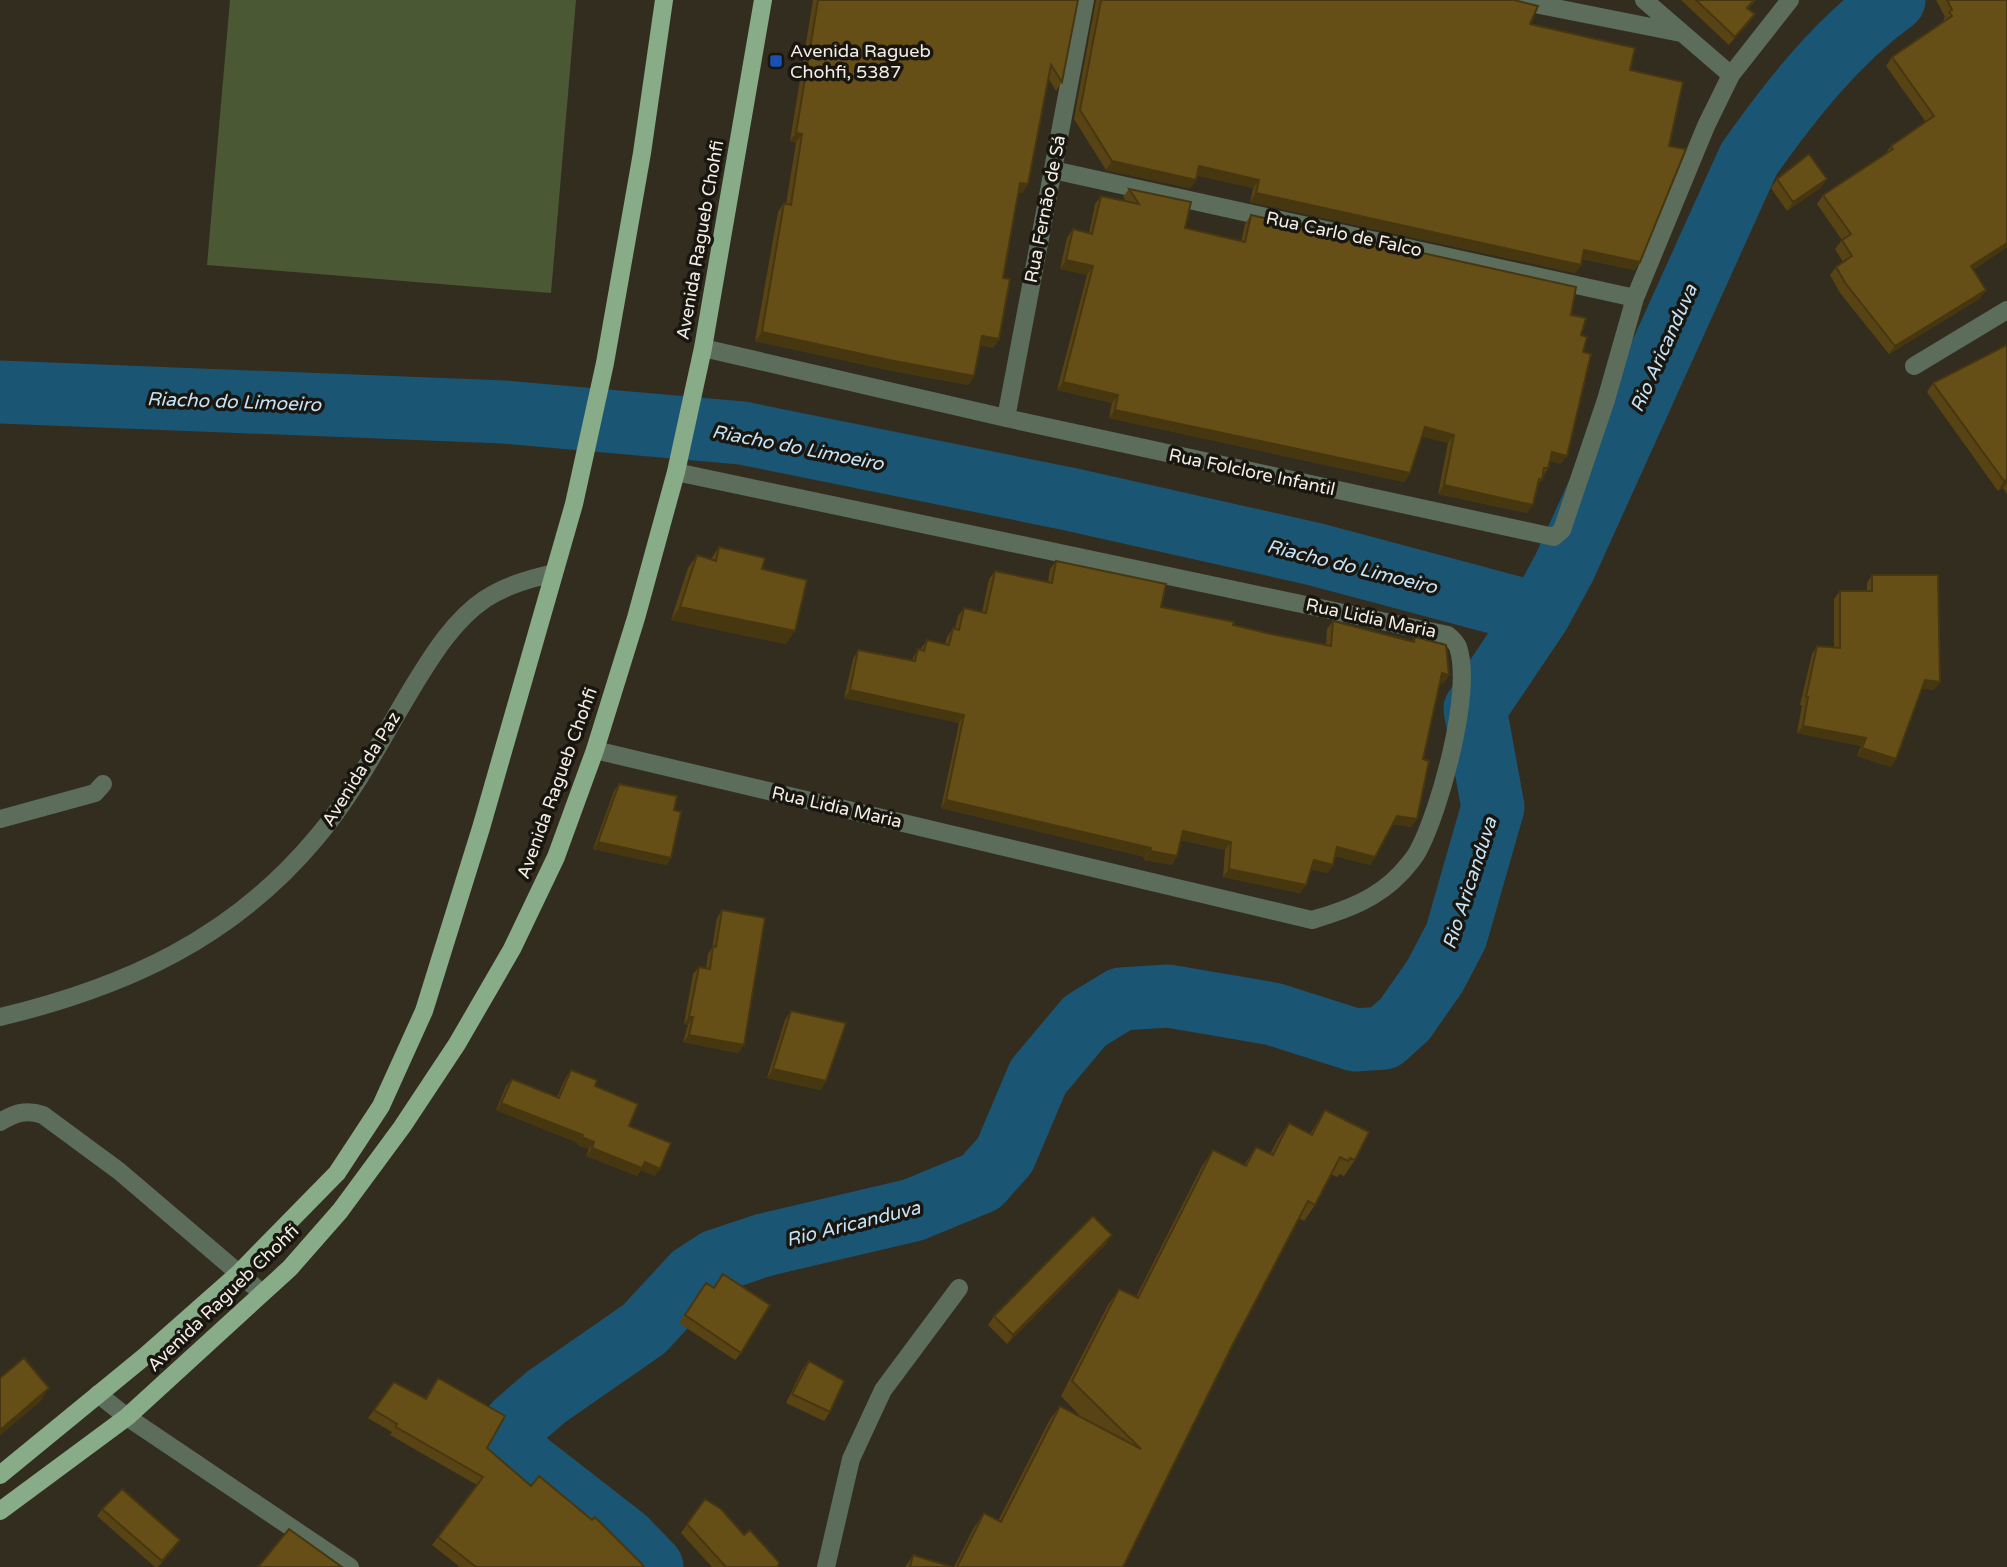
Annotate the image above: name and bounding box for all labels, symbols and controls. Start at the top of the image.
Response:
place label: Avenida Ragueb Chohfi, 5387 [790,40,931,83]
marker: Avenida Ragueb Chohfi, 5387 [768,53,784,69]
street label: Rua Fernão de Sá [1020,133,1070,285]
street label: Avenida Ragueb Chohfi [672,139,728,341]
street label: Rua Carlo de Falco [1264,207,1424,261]
water label: Rio Aricanduva [1626,280,1702,416]
water label: Riacho do Limoeiro [146,388,323,416]
water label: Riacho do Limoeiro [710,421,887,476]
street label: Rua Folclore Infantil [1167,444,1337,500]
water label: Riacho do Limoeiro [1265,535,1440,599]
street label: Rua Lidia Maria [1304,593,1438,643]
street label: Avenida Ragueb Chohfi [512,684,602,882]
street label: Avenida da Paz [317,708,405,830]
street label: Rua Lidia Maria [770,781,904,833]
water label: Rio Aricanduva [1438,813,1502,952]
water label: Rio Aricanduva [784,1196,924,1251]
street label: Avenida Ragueb Chohfi [143,1220,303,1376]

